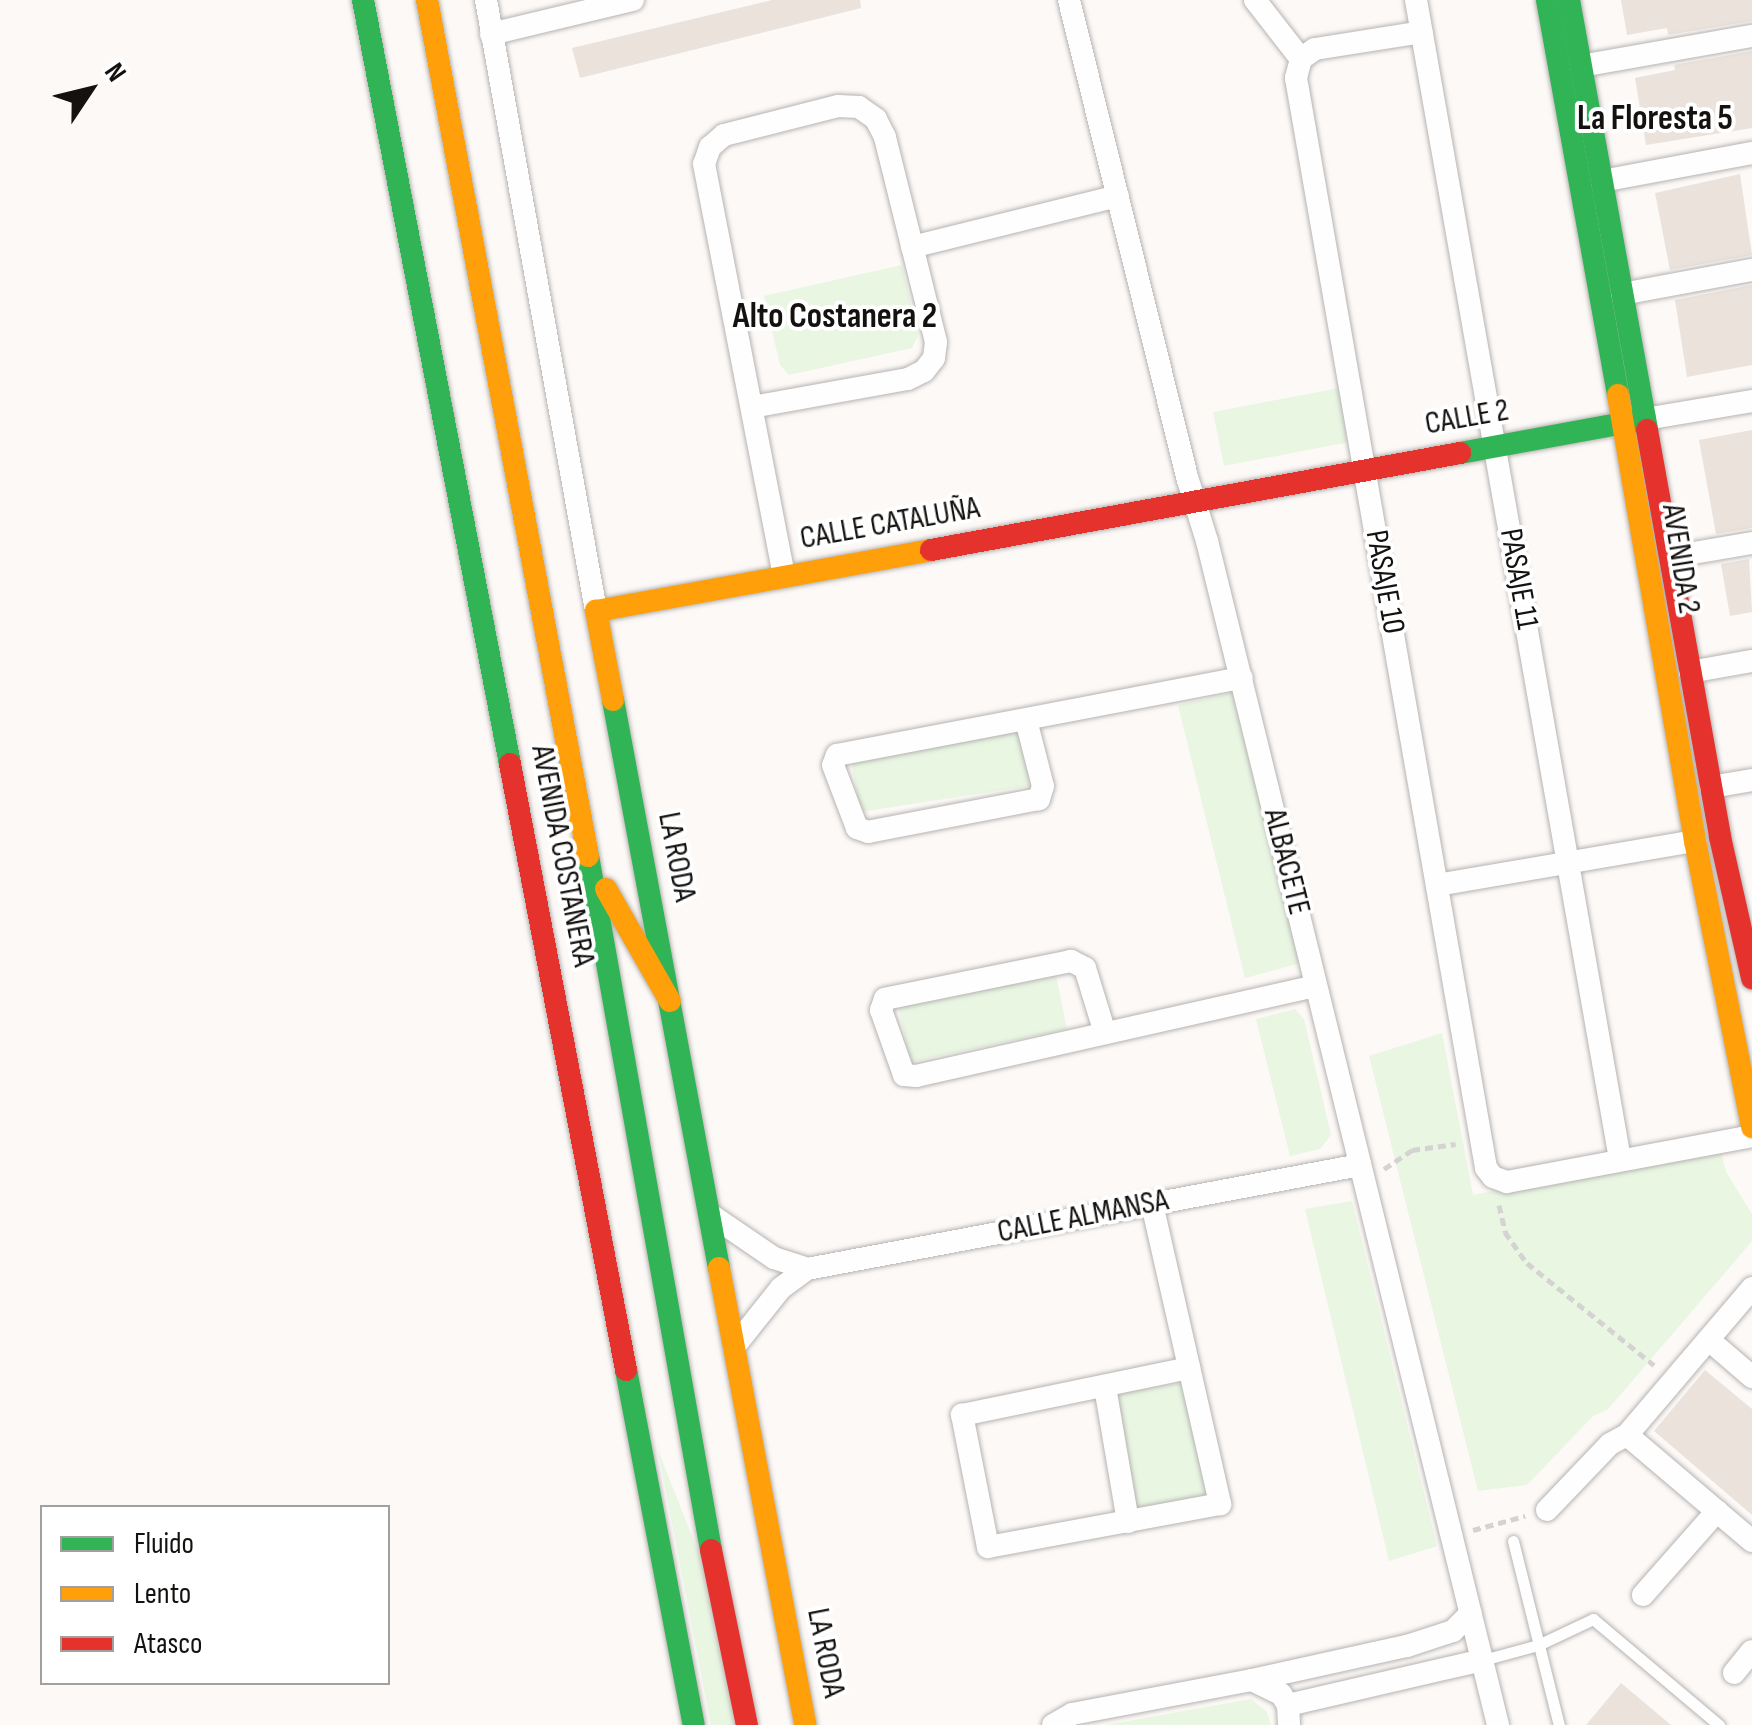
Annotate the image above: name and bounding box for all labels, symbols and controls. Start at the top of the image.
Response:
north arrow [40,40,140,140]
text: N [97,57,133,88]
district label: La Floresta 5 [1577,98,1733,140]
district label: Alto Costanera 2 [733,296,937,338]
street label: CALLE 2 [1422,392,1512,444]
street label: CALLE CATALUÑA [797,489,983,559]
street label: AVENIDA 2 [1652,501,1708,617]
street label: PASAJE 11 [1490,526,1546,632]
street label: PASAJE 10 [1356,527,1412,637]
street label: AVENIDA COSTANERA [522,742,602,970]
street label: ALBACETE [1254,805,1318,919]
street label: LA RODA [649,809,703,905]
street label: CALLE ALMANSA [994,1182,1172,1252]
legend [40,1505,390,1685]
text: Fluido [134,1526,194,1562]
text: Lento [134,1576,191,1612]
street label: LA RODA [798,1605,852,1701]
text: Atasco [134,1626,203,1662]

